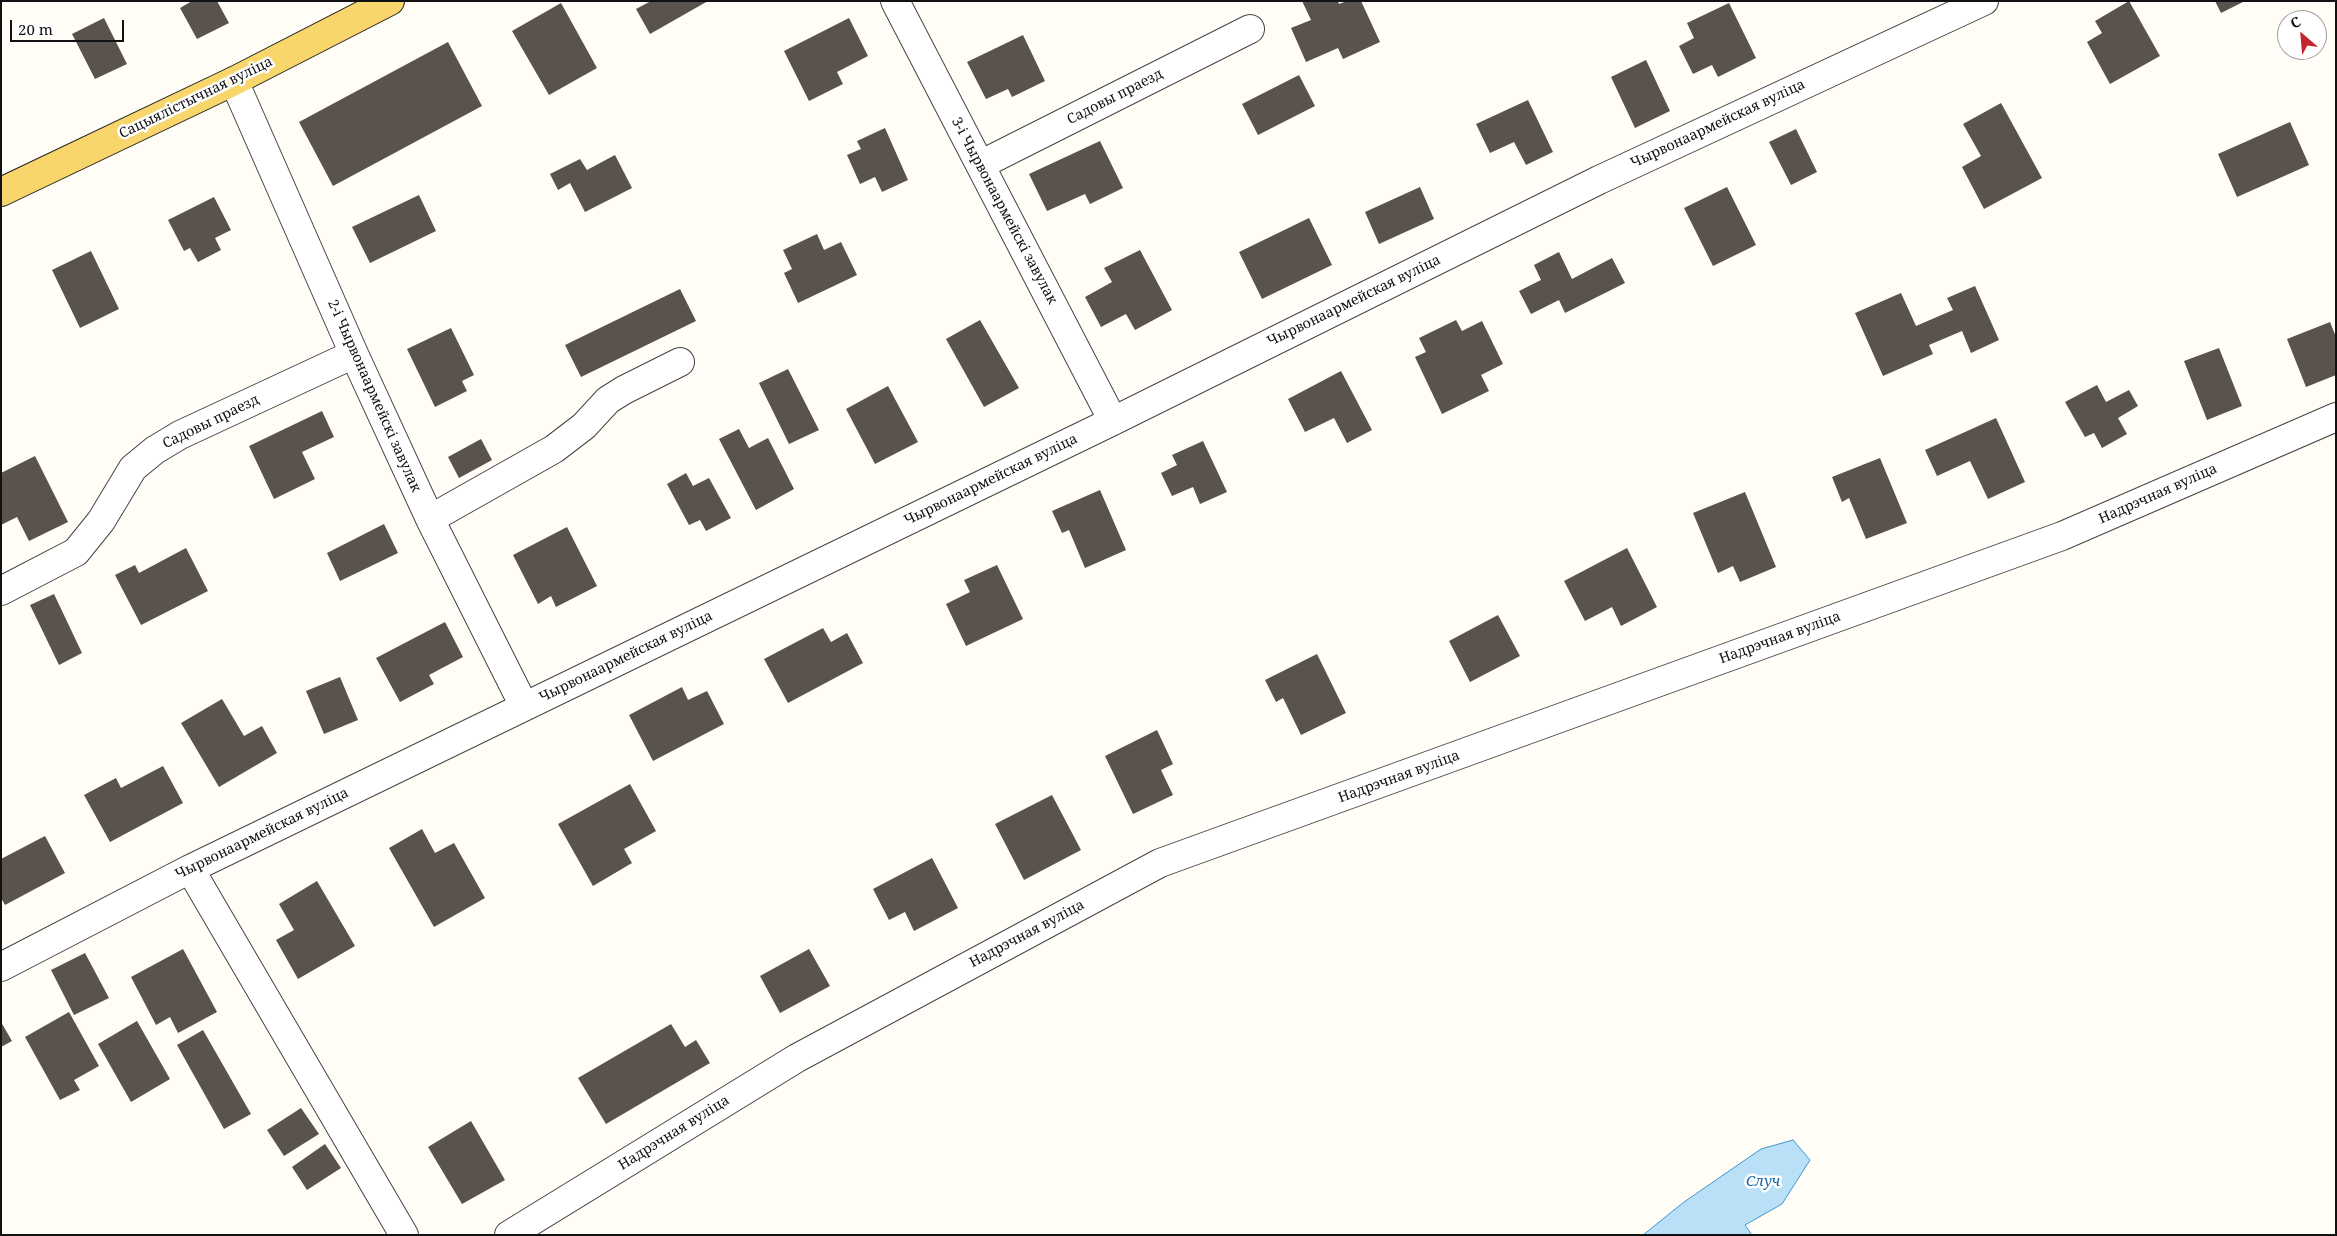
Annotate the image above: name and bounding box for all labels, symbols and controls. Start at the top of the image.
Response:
scale bar [12,10,126,42]
north arrow [2277,10,2327,60]
text: С [2287,12,2304,33]
text: 20 m [18,19,53,39]
street label: Сацыялістычная вуліца [117,53,275,143]
street label: Садовы праезд [1064,66,1166,128]
street label: Чырвонаармейская вуліца [1628,76,1808,172]
street label: 3-і Чырвонаармейскі завулак [948,115,1060,307]
street label: Чырвонаармейская вуліца [1265,252,1443,350]
street label: 2-і Чырвонаармейскі завулак [324,297,424,495]
street label: Садовы праезд [160,391,262,453]
street label: Чырвонаармейская вуліца [902,431,1080,529]
street label: Надрэчная вуліца [2096,460,2220,528]
street label: Чырвонаармейская вуліца [537,608,715,706]
street label: Надрэчная вуліца [1717,608,1843,668]
street label: Надрэчная вуліца [1336,747,1462,807]
street label: Чырвонаармейская вуліца [173,785,351,883]
street label: Надрэчная вуліца [967,897,1087,971]
street label: Надрэчная вуліца [615,1092,733,1174]
water label: Случ [1746,1173,1780,1191]

